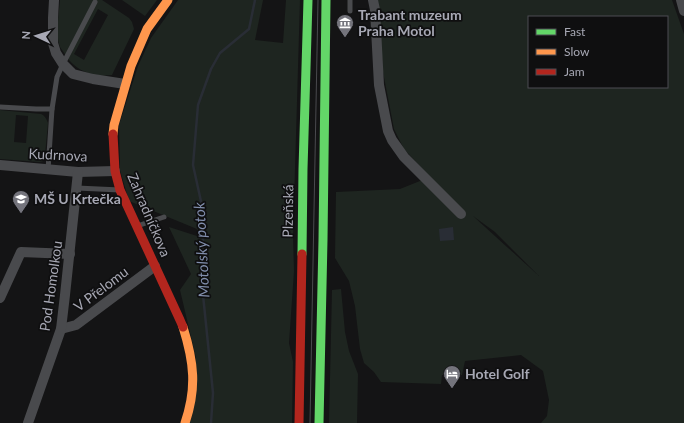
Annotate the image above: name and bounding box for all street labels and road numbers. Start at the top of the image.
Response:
street label: Kudrnova [28,144,88,165]
street label: Zahradníčkova [124,170,175,259]
street label: Plzeňská [279,184,296,238]
street label: Pod Homolkou [36,240,65,332]
street label: V Přelomu [70,263,131,315]

